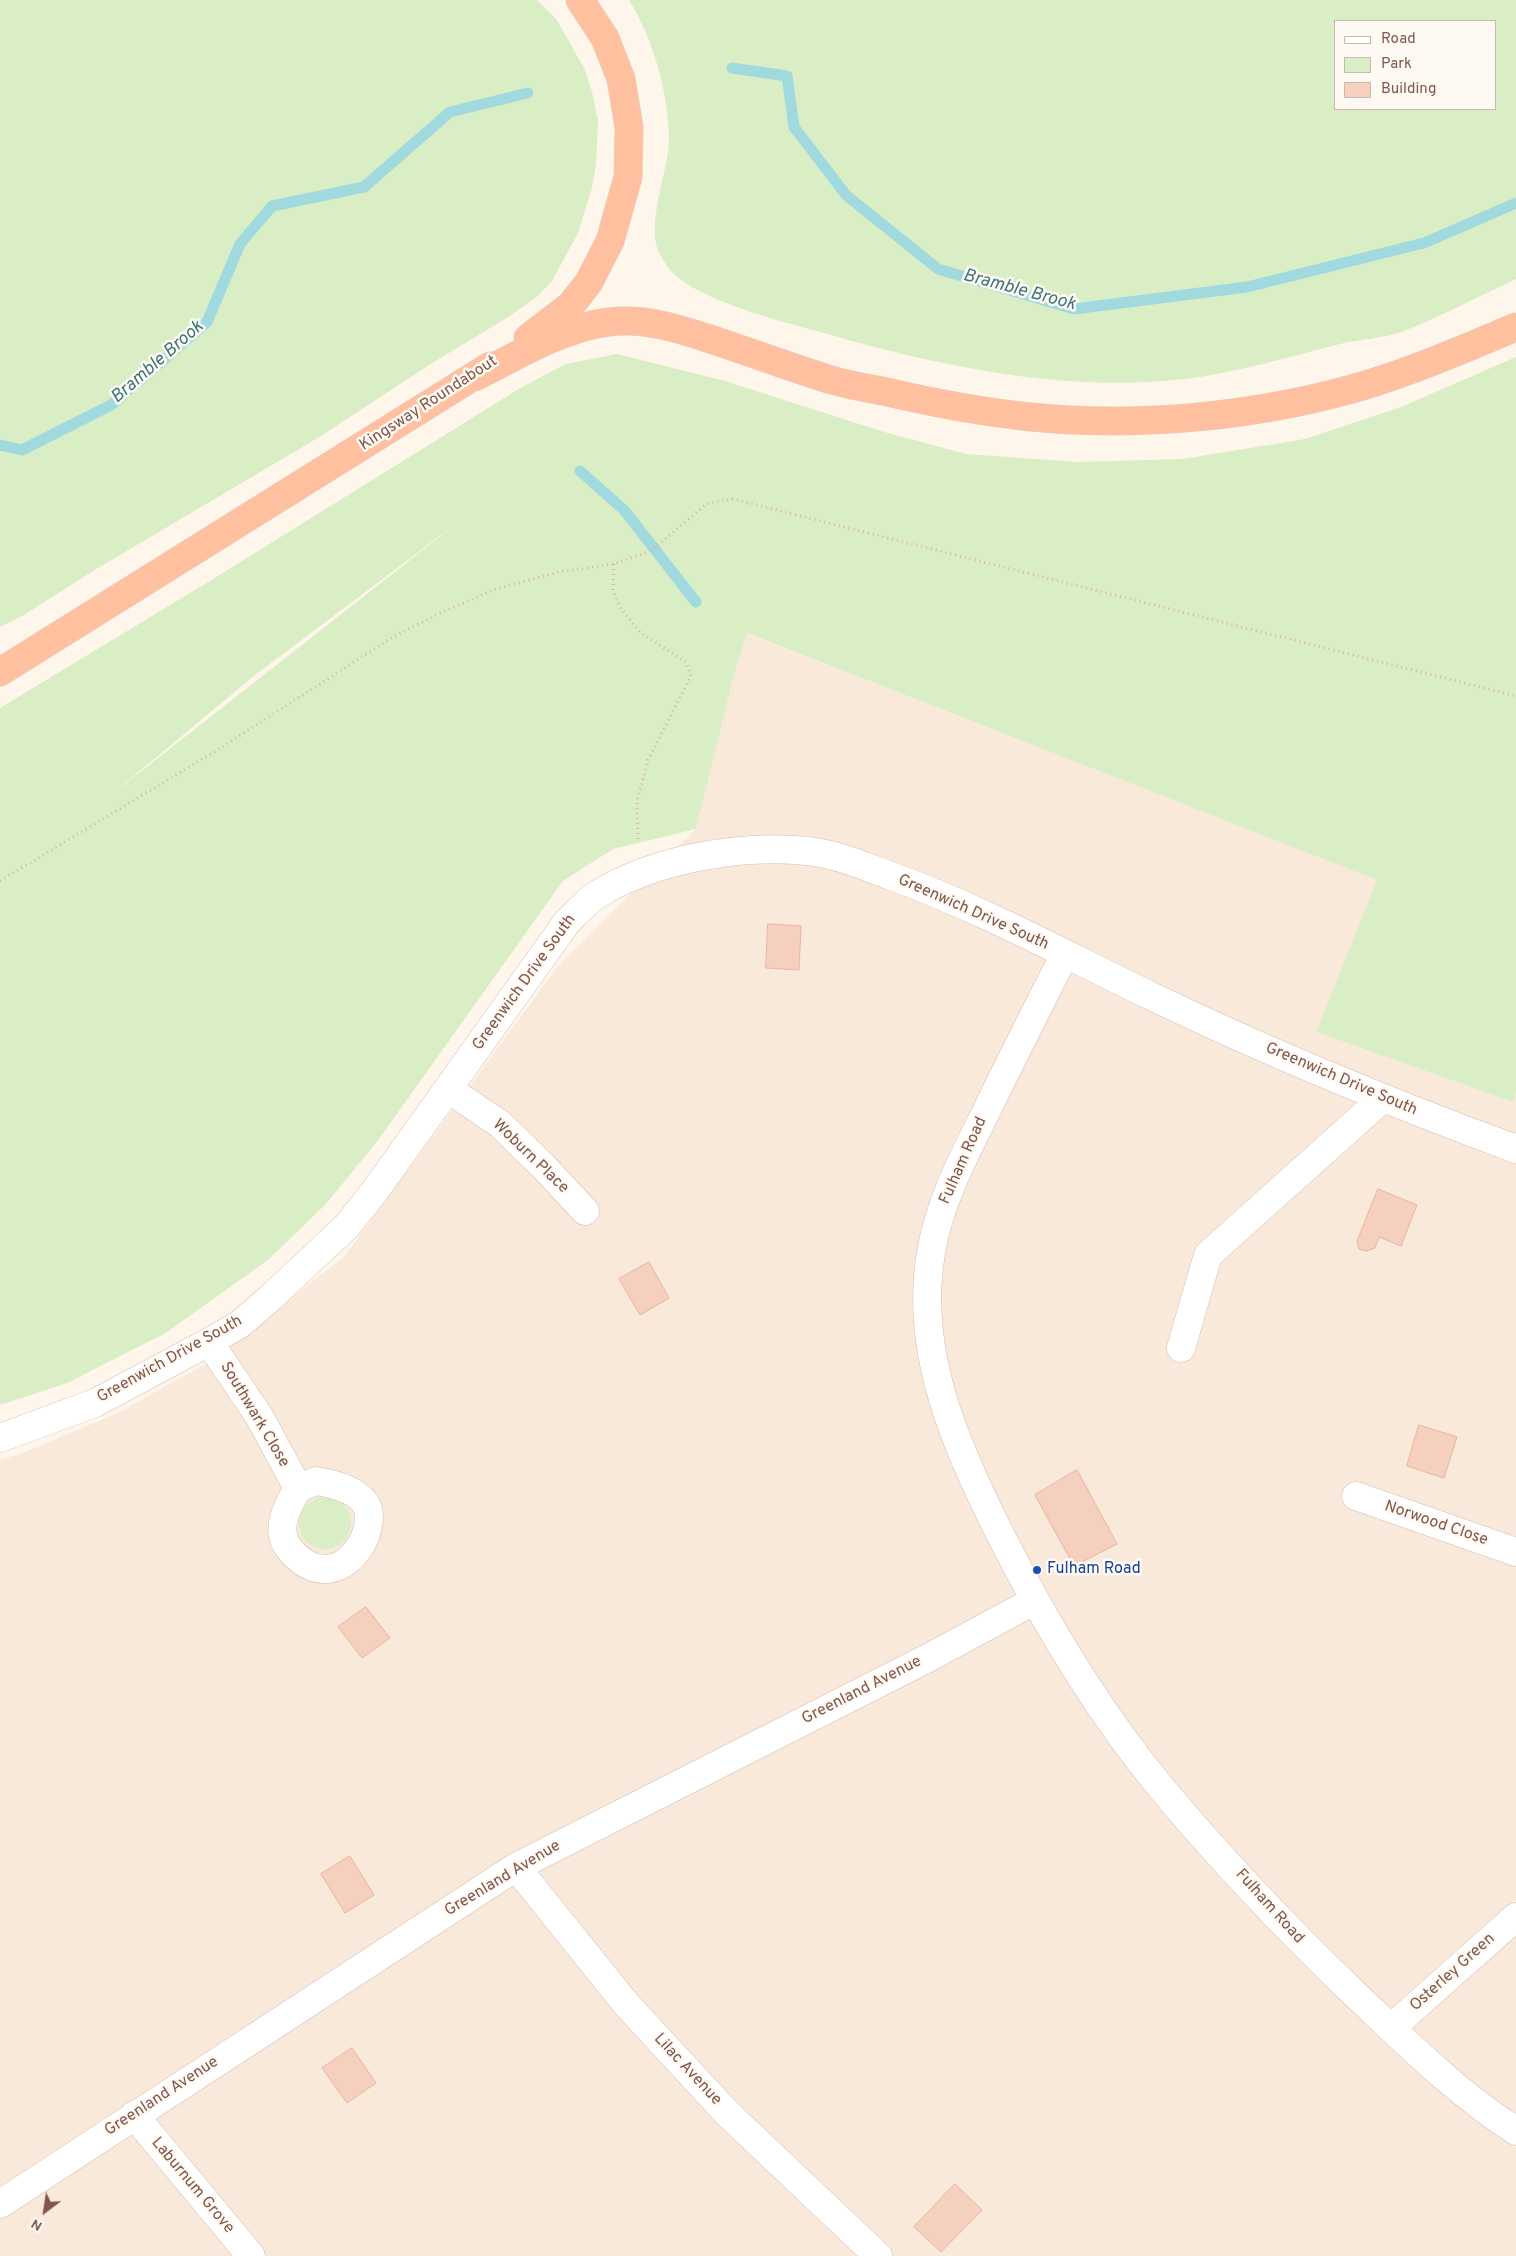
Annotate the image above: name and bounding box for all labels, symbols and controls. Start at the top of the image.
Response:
legend [1334,20,1496,110]
text: Road [1381,30,1416,49]
text: Park [1381,55,1412,74]
text: Building [1381,80,1436,99]
water label: Bramble Brook [960,266,1078,316]
water label: Bramble Brook [107,317,209,409]
street label: Kingsway Roundabout [357,352,501,456]
street label: Greenwich Drive South [895,871,1051,955]
street label: Greenwich Drive South [469,911,581,1055]
street label: Greenwich Drive South [1262,1039,1420,1121]
street label: Fulham Road [936,1114,992,1208]
street label: Woburn Place [488,1116,572,1198]
street label: Greenwich Drive South [94,1312,246,1408]
street label: Southwark Close [215,1359,293,1471]
street label: Norwood Close [1382,1497,1490,1551]
place label: Fulham Road [1047,1560,1141,1580]
marker: Fulham Road [1031,1564,1043,1576]
street label: Greenland Avenue [799,1653,925,1729]
street label: Greenland Avenue [442,1837,564,1921]
street label: Fulham Road [1231,1866,1307,1948]
street label: Osterley Green [1407,1930,1499,2016]
street label: Lilac Avenue [649,2030,725,2110]
street label: Greenland Avenue [101,2053,223,2141]
street label: Laburnum Grove [146,2134,238,2238]
north arrow [20,2186,70,2236]
text: N [28,2214,46,2234]

